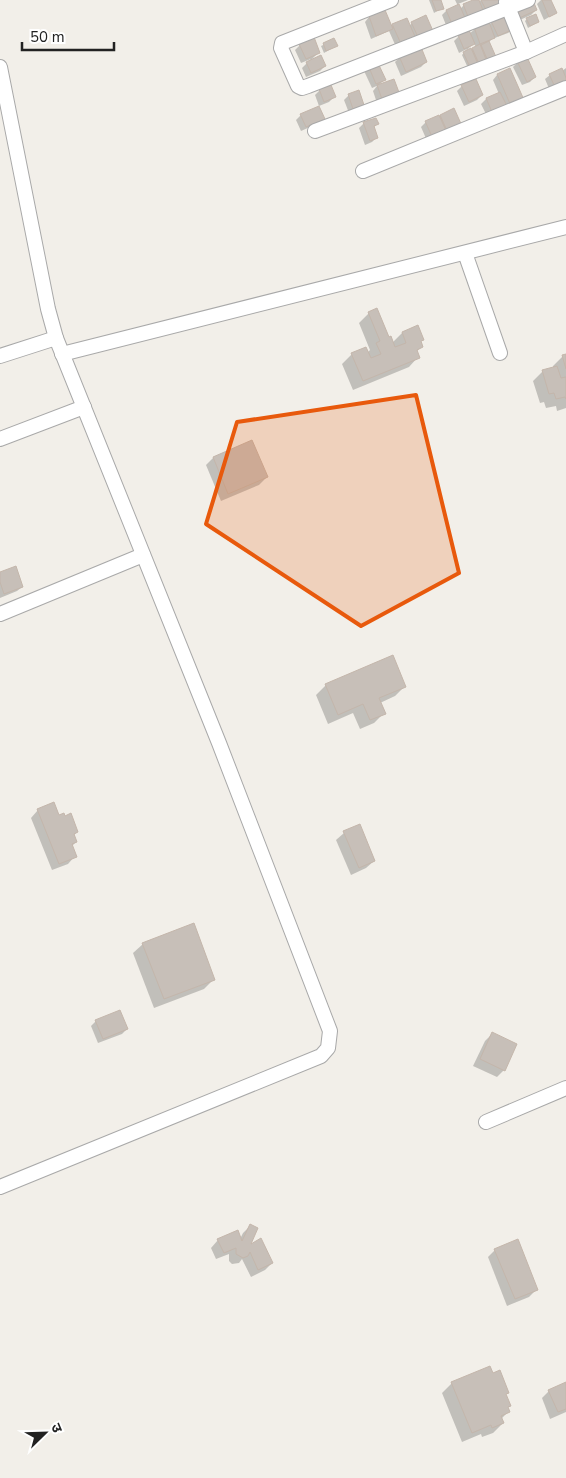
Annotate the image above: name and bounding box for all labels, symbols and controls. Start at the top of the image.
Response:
scale bar [22,20,115,52]
text: 50 m [30,27,65,47]
north arrow [20,1408,70,1458]
text: उ [46,1421,67,1436]

